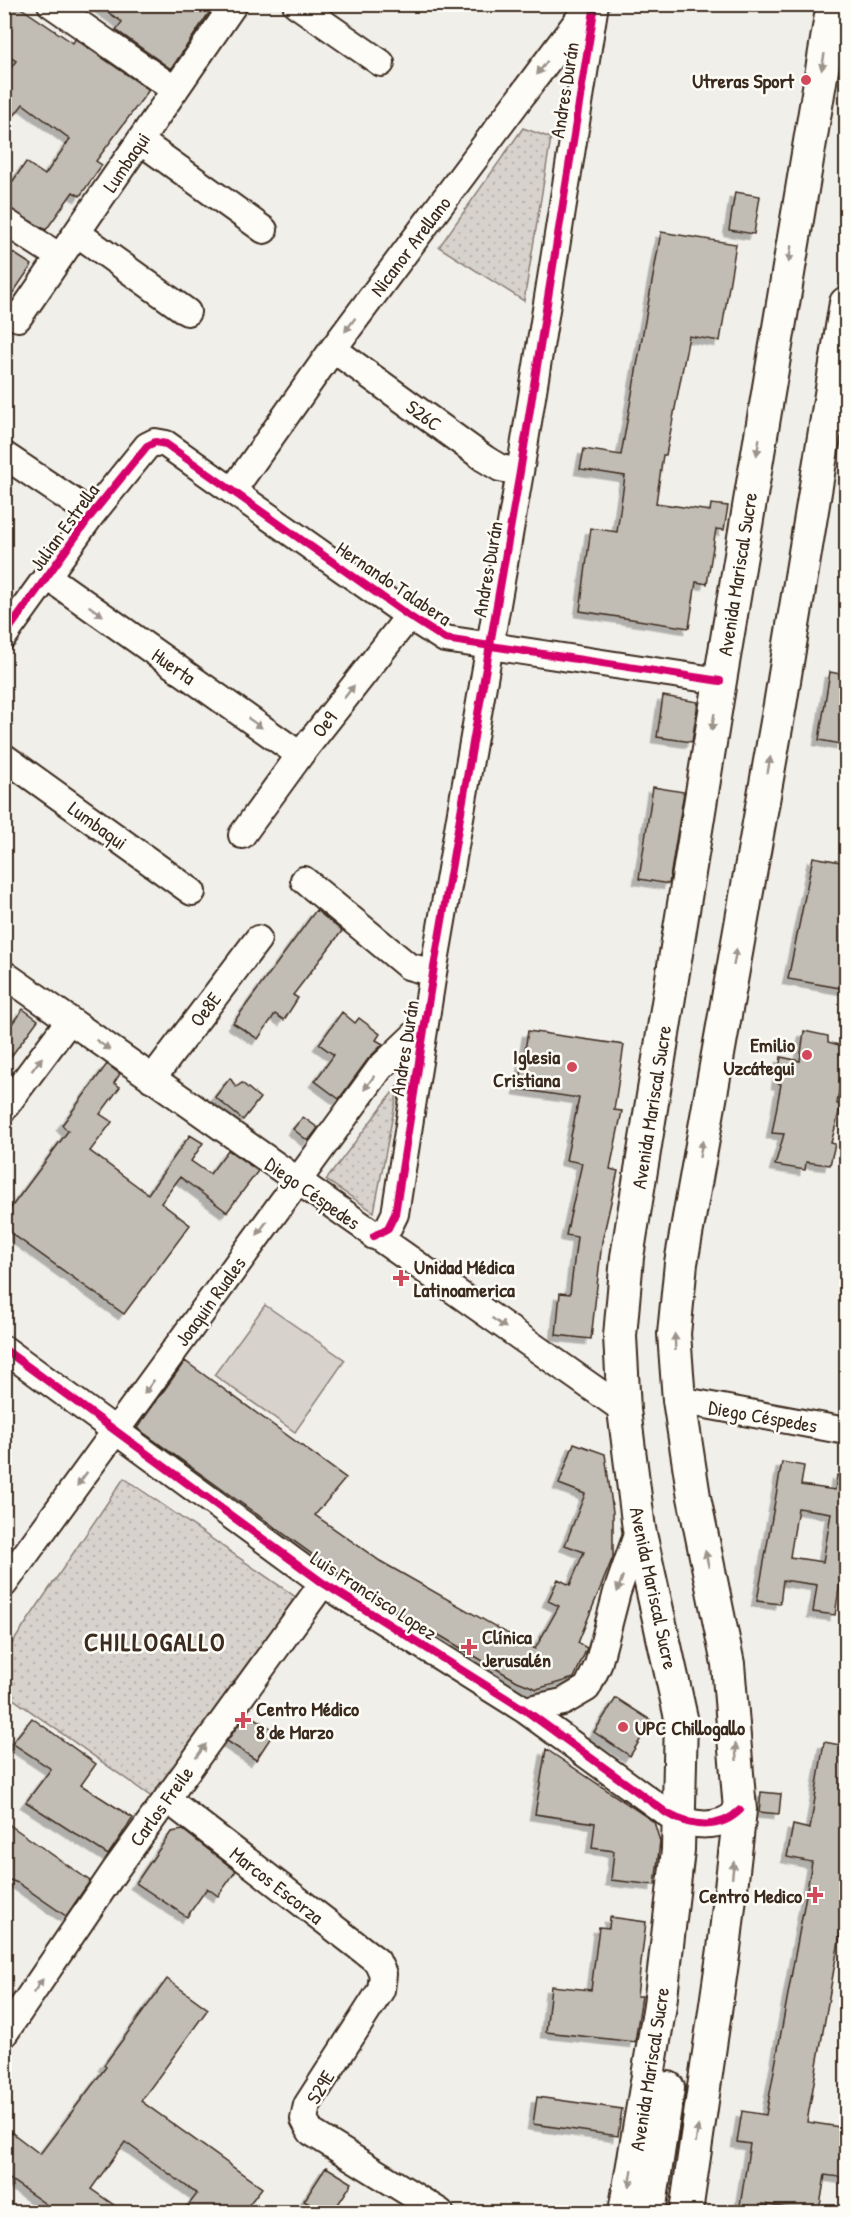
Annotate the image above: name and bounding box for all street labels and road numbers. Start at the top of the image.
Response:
street label: Andres Durán [543,40,585,140]
street label: Lumbaqui [96,127,156,197]
street label: Nicanor Arellano [363,190,457,302]
street label: S26C [401,393,447,437]
street label: Julian Estrella [23,478,105,576]
street label: Avenida Mariscal Sucre [711,490,763,658]
street label: Andres Durán [465,519,509,619]
street label: Hernando Talabera [331,534,457,632]
street label: Huerta [147,641,201,691]
street label: Oe9 [305,705,343,743]
street label: Lumbaqui [63,794,133,856]
street label: Oe8E [183,986,227,1032]
street label: Andres Durán [383,998,425,1098]
street label: Avenida Mariscal Sucre [625,1023,677,1191]
street label: Diego Céspedes [260,1150,366,1236]
street label: Joaquin Ruales [168,1251,252,1351]
street label: Diego Céspedes [706,1393,820,1439]
street label: Avenida Mariscal Sucre [624,1504,684,1672]
street label: Luis Francisco Lopez [306,1544,443,1646]
street label: Carlos Freile [123,1760,199,1852]
street label: Marcos Escorza [225,1840,330,1930]
street label: Avenida Mariscal Sucre [623,1985,675,2153]
street label: S29E [299,2065,341,2109]

